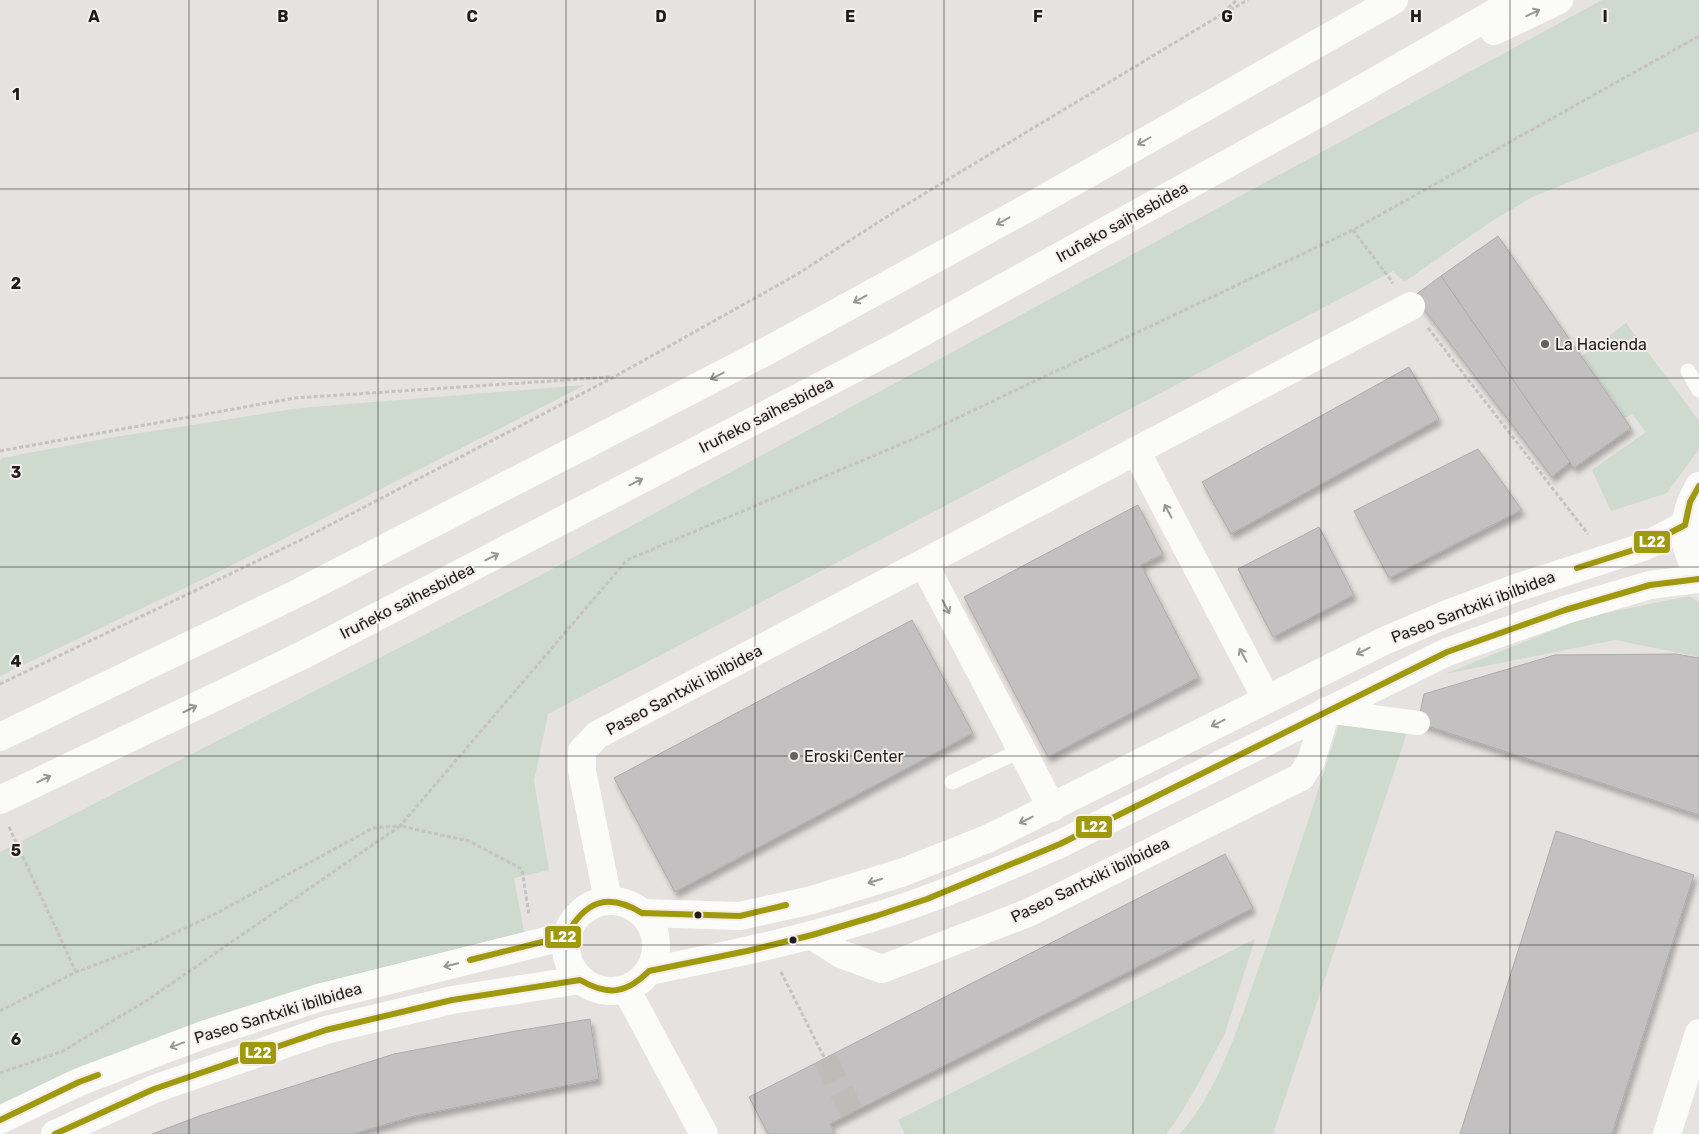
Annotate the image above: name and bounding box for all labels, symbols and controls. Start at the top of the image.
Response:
text: A [88,7,100,26]
text: B [277,7,289,26]
text: C [466,7,478,26]
text: D [655,7,667,26]
text: E [845,7,855,26]
text: F [1033,7,1043,26]
text: G [1221,7,1233,26]
text: H [1410,7,1422,26]
text: I [1602,7,1608,26]
one-way arrow [1525,8,1540,18]
text: 1 [12,85,20,104]
one-way arrow [1137,136,1152,146]
street label: Iruñeko saihesbidea [1053,178,1191,266]
one-way arrow [995,216,1010,226]
text: 2 [11,274,21,293]
one-way arrow [854,295,868,305]
place label: La Hacienda [1555,335,1647,354]
marker: La Hacienda [1539,338,1551,350]
one-way arrow [710,372,725,381]
street label: Iruñeko saihesbidea [696,373,836,457]
text: 3 [11,463,21,482]
one-way arrow [628,477,643,486]
one-way arrow [1163,504,1172,519]
line badge: L22 [1633,530,1671,554]
text: L22 [1639,534,1665,551]
one-way arrow [484,552,499,561]
street label: Iruñeko saihesbidea [337,559,477,643]
street label: Paseo Santxiki ibilbidea [1388,567,1558,647]
one-way arrow [941,599,951,614]
street label: Paseo Santxiki ibilbidea [603,641,765,739]
one-way arrow [1356,647,1371,656]
one-way arrow [1238,648,1248,663]
text: 4 [11,652,22,671]
one-way arrow [183,704,198,714]
one-way arrow [1210,718,1225,728]
place label: Eroski Center [804,747,904,766]
marker: Eroski Center [788,750,800,762]
one-way arrow [36,774,51,784]
line badge: L22 [1075,815,1113,839]
one-way arrow [1019,816,1034,826]
text: L22 [1081,819,1107,836]
street label: Paseo Santxiki ibilbidea [1008,833,1172,927]
text: 5 [11,841,21,860]
one-way arrow [867,876,883,886]
unlabelled marker [693,910,703,920]
line badge: L22 [544,925,582,949]
text: L22 [550,929,576,946]
unlabelled marker [788,935,798,945]
one-way arrow [443,961,459,970]
street label: Paseo Santxiki ibilbidea [192,978,364,1048]
text: 6 [11,1030,21,1049]
one-way arrow [170,1041,186,1050]
line badge: L22 [239,1041,277,1065]
text: L22 [245,1045,271,1062]

